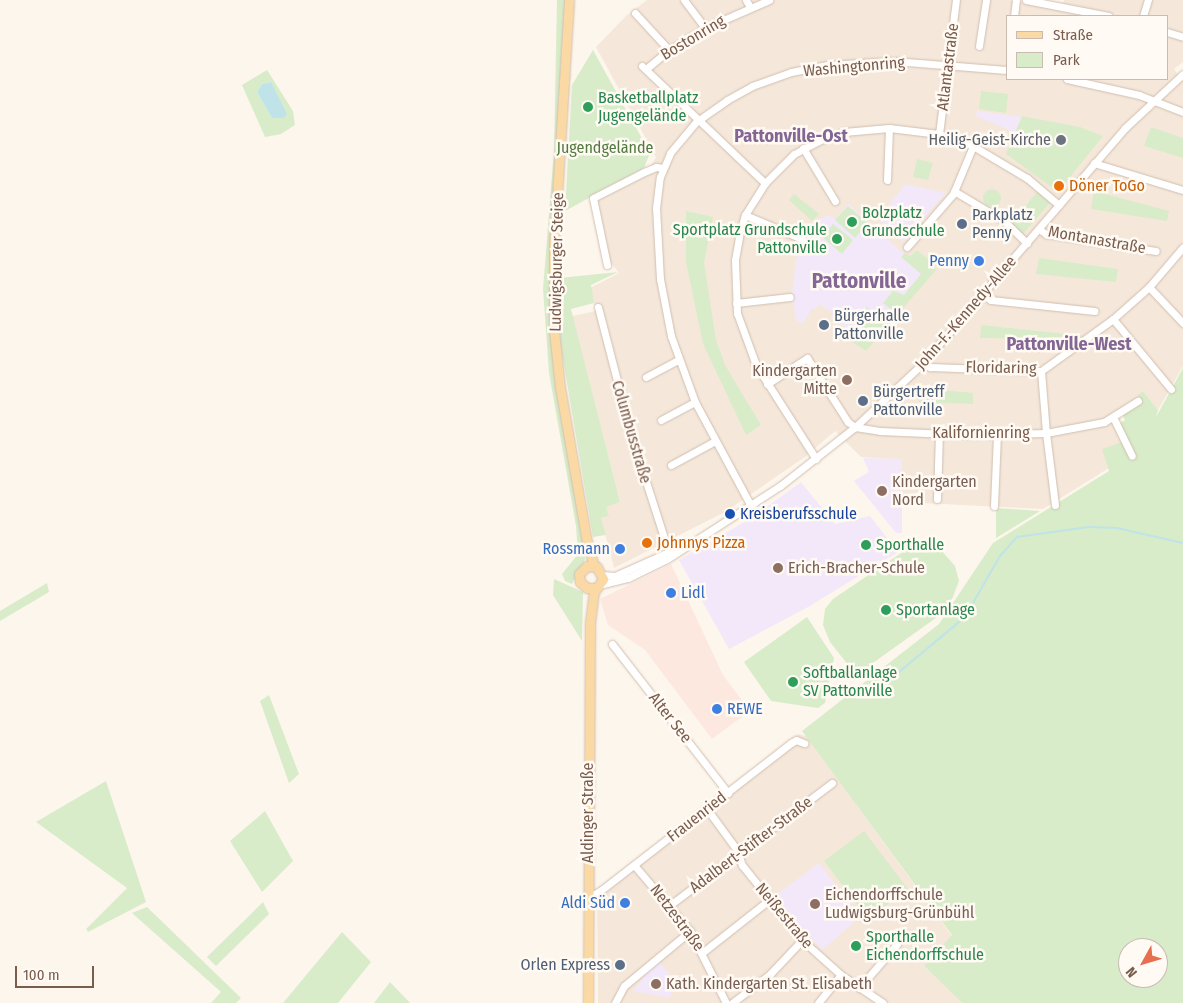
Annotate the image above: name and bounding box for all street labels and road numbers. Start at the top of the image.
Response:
street label: Bostonring [657,11,729,65]
street label: Atlantastraße [933,22,963,112]
street label: Washingtonring [802,53,906,81]
street label: Ludwigsburger Steige [546,192,568,332]
street label: Montanastraße [1047,222,1147,258]
street label: John-F.-Kennedy-Allee [911,252,1021,374]
street label: Floridaring [965,358,1037,378]
street label: Columbusstraße [607,378,655,486]
street label: Kalifornienring [932,423,1030,443]
street label: Alter See [644,689,696,747]
street label: Aldinger Straße [578,763,598,863]
street label: Frauenried [663,788,731,846]
street label: Adalbert-Stifter-Straße [686,793,816,897]
street label: Neißestraße [751,879,817,953]
street label: Netzestraße [646,881,708,955]

